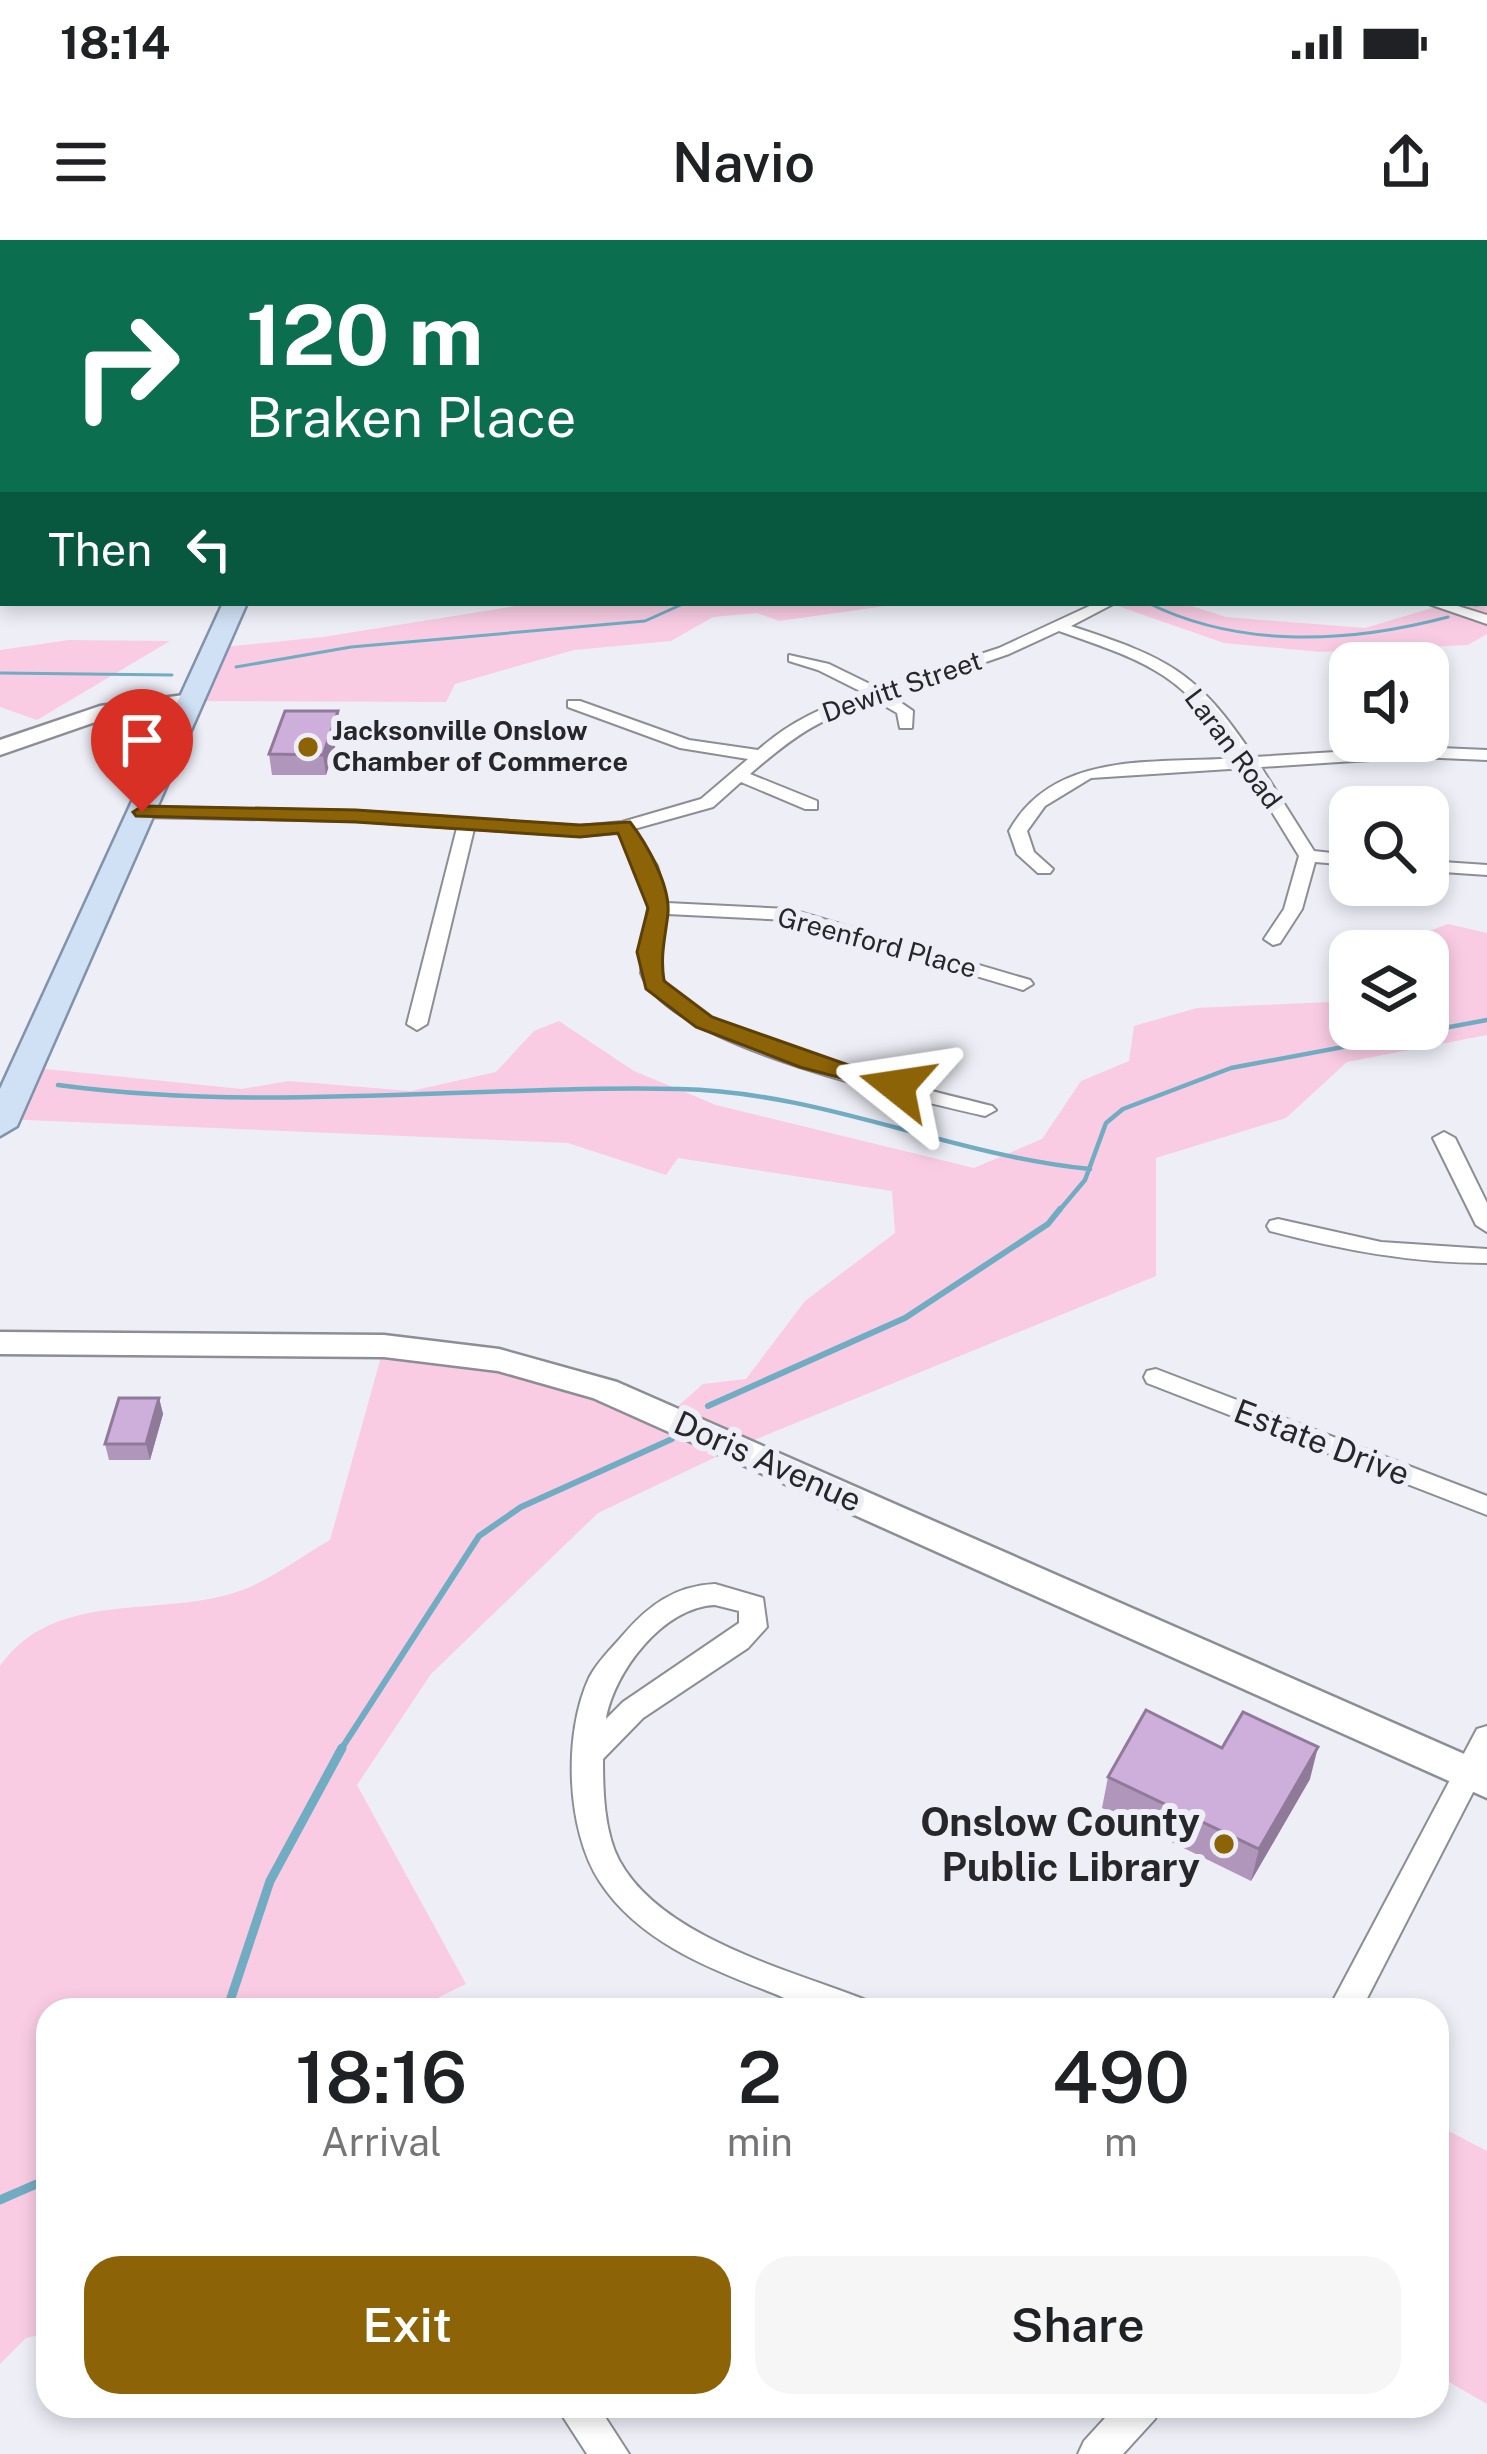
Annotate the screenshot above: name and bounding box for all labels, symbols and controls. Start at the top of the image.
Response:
text: 18:14 [60,16,170,69]
icon: menu [48,129,114,195]
icon: share [1373,129,1439,195]
text: Navio [672,131,815,194]
text: 120 m [246,285,484,384]
icon: right [48,288,204,444]
text: Braken Place [246,386,576,449]
icon: left [176,516,242,582]
text: Then [48,523,152,576]
map controls [1329,642,1449,1050]
button: sound [1329,642,1449,762]
street label: Dewitt Street [818,644,986,728]
street label: Laran Road [1179,682,1289,814]
pin [91,689,193,812]
icon: arrive [109,707,175,773]
place label: Jacksonville Onslow Chamber of Commerce [332,714,628,777]
marker: Jacksonville Onslow Chamber of Commerce [295,734,321,760]
button: search [1329,786,1449,906]
street label: Greenford Place [774,900,980,984]
button: layers [1329,930,1449,1050]
position arrow [834,1023,960,1149]
street label: Estate Drive [1229,1391,1415,1493]
street label: Doris Avenue [669,1403,867,1519]
place label: Onslow County Public Library [920,1799,1200,1890]
marker: Onslow County Public Library [1211,1831,1237,1857]
text: 18:16 [295,2035,467,2119]
text: 2 [738,2035,782,2119]
text: 490 [1052,2035,1190,2119]
text: Arrival [321,2119,442,2165]
text: min [727,2119,793,2165]
text: m [1104,2119,1138,2165]
button: Exit [84,2256,731,2394]
button: Share [755,2256,1401,2394]

